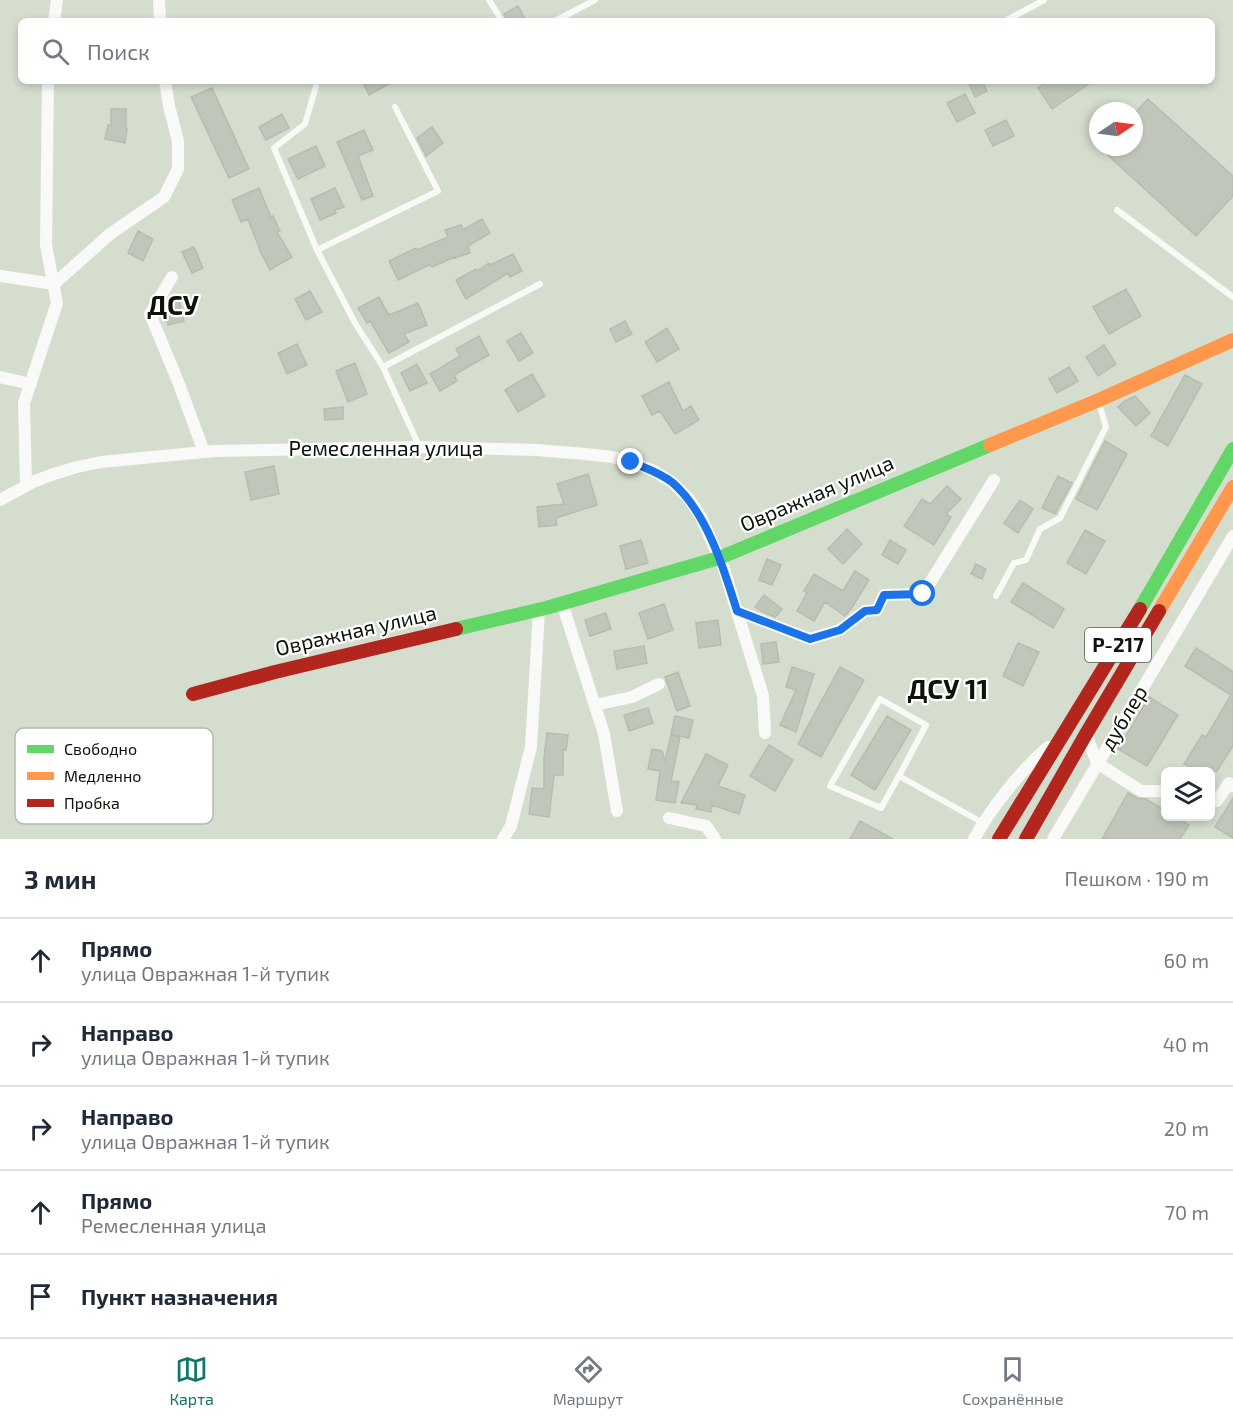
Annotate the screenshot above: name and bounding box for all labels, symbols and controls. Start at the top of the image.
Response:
search box [18,18,1215,84]
icon: search [39,35,72,68]
text: Поиск [87,38,150,64]
north arrow [1089,102,1143,156]
district label: ДСУ [147,288,199,320]
street label: Ремесленная улица [289,435,483,461]
route end [617,448,643,474]
street label: Овражная улица [736,449,897,537]
route start [909,580,935,606]
street label: Овражная улица [273,599,439,661]
road number: Р-217 [1085,628,1151,662]
district label: ДСУ 11 [908,672,988,704]
street label: дублер [1094,680,1153,754]
legend [15,728,213,824]
text: Свободно [64,739,137,758]
text: Медленно [64,766,141,785]
map controls [1161,767,1215,821]
button: layers [1161,767,1215,821]
text: Пробка [64,793,120,812]
text: 3 мин [24,863,96,894]
text: Пешком · 190 m [1065,866,1209,890]
text: Прямо [81,935,152,961]
icon: ahead [24,944,57,977]
text: 60 m [1164,948,1209,972]
text: улица Овражная 1-й тупик [81,961,330,985]
text: Направо [81,1019,174,1045]
icon: right [24,1028,57,1061]
text: 40 m [1163,1032,1209,1056]
text: улица Овражная 1-й тупик [81,1045,330,1069]
text: Направо [81,1103,174,1129]
icon: right [24,1112,57,1145]
text: 20 m [1164,1116,1209,1140]
text: улица Овражная 1-й тупик [81,1129,330,1153]
text: Прямо [81,1187,152,1213]
icon: ahead [24,1196,57,1229]
text: 70 m [1165,1200,1209,1224]
text: Ремесленная улица [81,1213,267,1237]
icon: arrive [24,1280,57,1313]
text: Пункт назначения [81,1283,278,1309]
tab: Карта [169,1353,214,1408]
tab: Маршрут [553,1353,623,1408]
tab: Сохранённые [962,1353,1064,1408]

